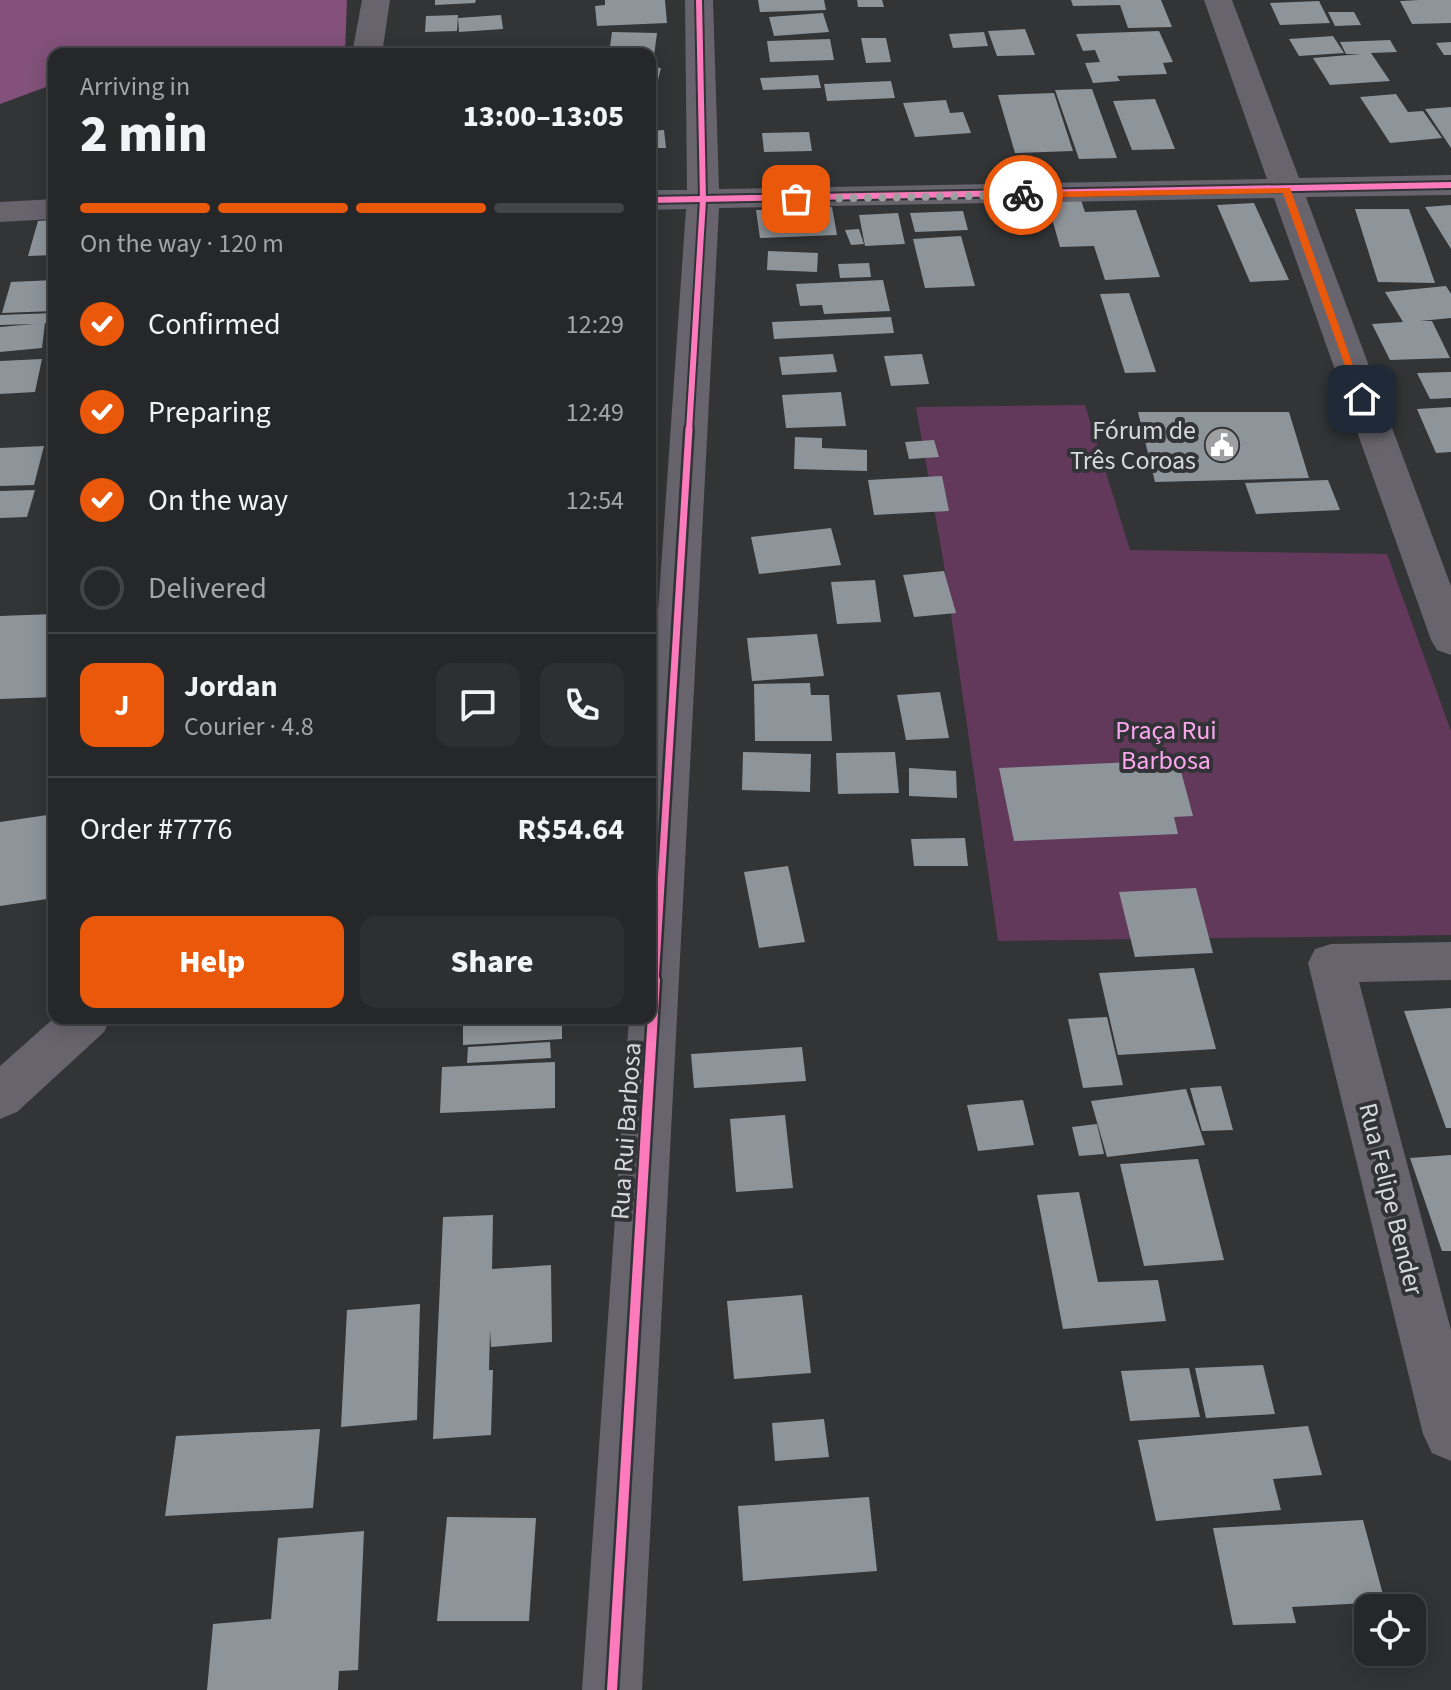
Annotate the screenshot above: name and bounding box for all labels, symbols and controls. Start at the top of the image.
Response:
text: Arriving in [80,68,190,105]
text: 13:00–13:05 [463,95,624,138]
text: 2 min [80,98,208,172]
courier [983,155,1063,235]
pin [762,165,830,233]
icon: bike [1001,173,1045,217]
icon: bag [774,177,818,221]
text: On the way · 120 m [80,225,284,262]
icon: check [80,302,124,346]
text: Confirmed [148,303,281,346]
text: 12:29 [566,306,624,343]
pin [1328,365,1396,433]
icon: home [1340,377,1384,421]
icon: check [80,390,124,434]
text: Preparing [148,391,271,434]
text: 12:49 [566,394,624,431]
place label: Fórum de Três Coroas [1070,412,1196,479]
public building icon: Fórum de Três Coroas [1203,426,1241,464]
icon: check [80,478,124,522]
text: On the way [148,479,288,522]
text: 12:54 [566,482,624,519]
text: Delivered [148,567,267,610]
button: chat [436,663,520,747]
button: phone [540,663,624,747]
text: Jordan [184,665,278,708]
text: J [114,684,130,727]
text: Courier · 4.8 [184,708,314,745]
park label: Praça Rui Barbosa [1115,712,1217,779]
text: Order #7776 [80,808,233,851]
text: R$54.64 [517,808,624,851]
button: Help [80,916,344,1008]
button: Share [360,916,624,1008]
street label: Rua Rui Barbosa [601,1041,651,1221]
street label: Rua Felipe Bender [1349,1099,1433,1300]
map controls [1354,1594,1426,1666]
button: locate [1354,1594,1426,1666]

